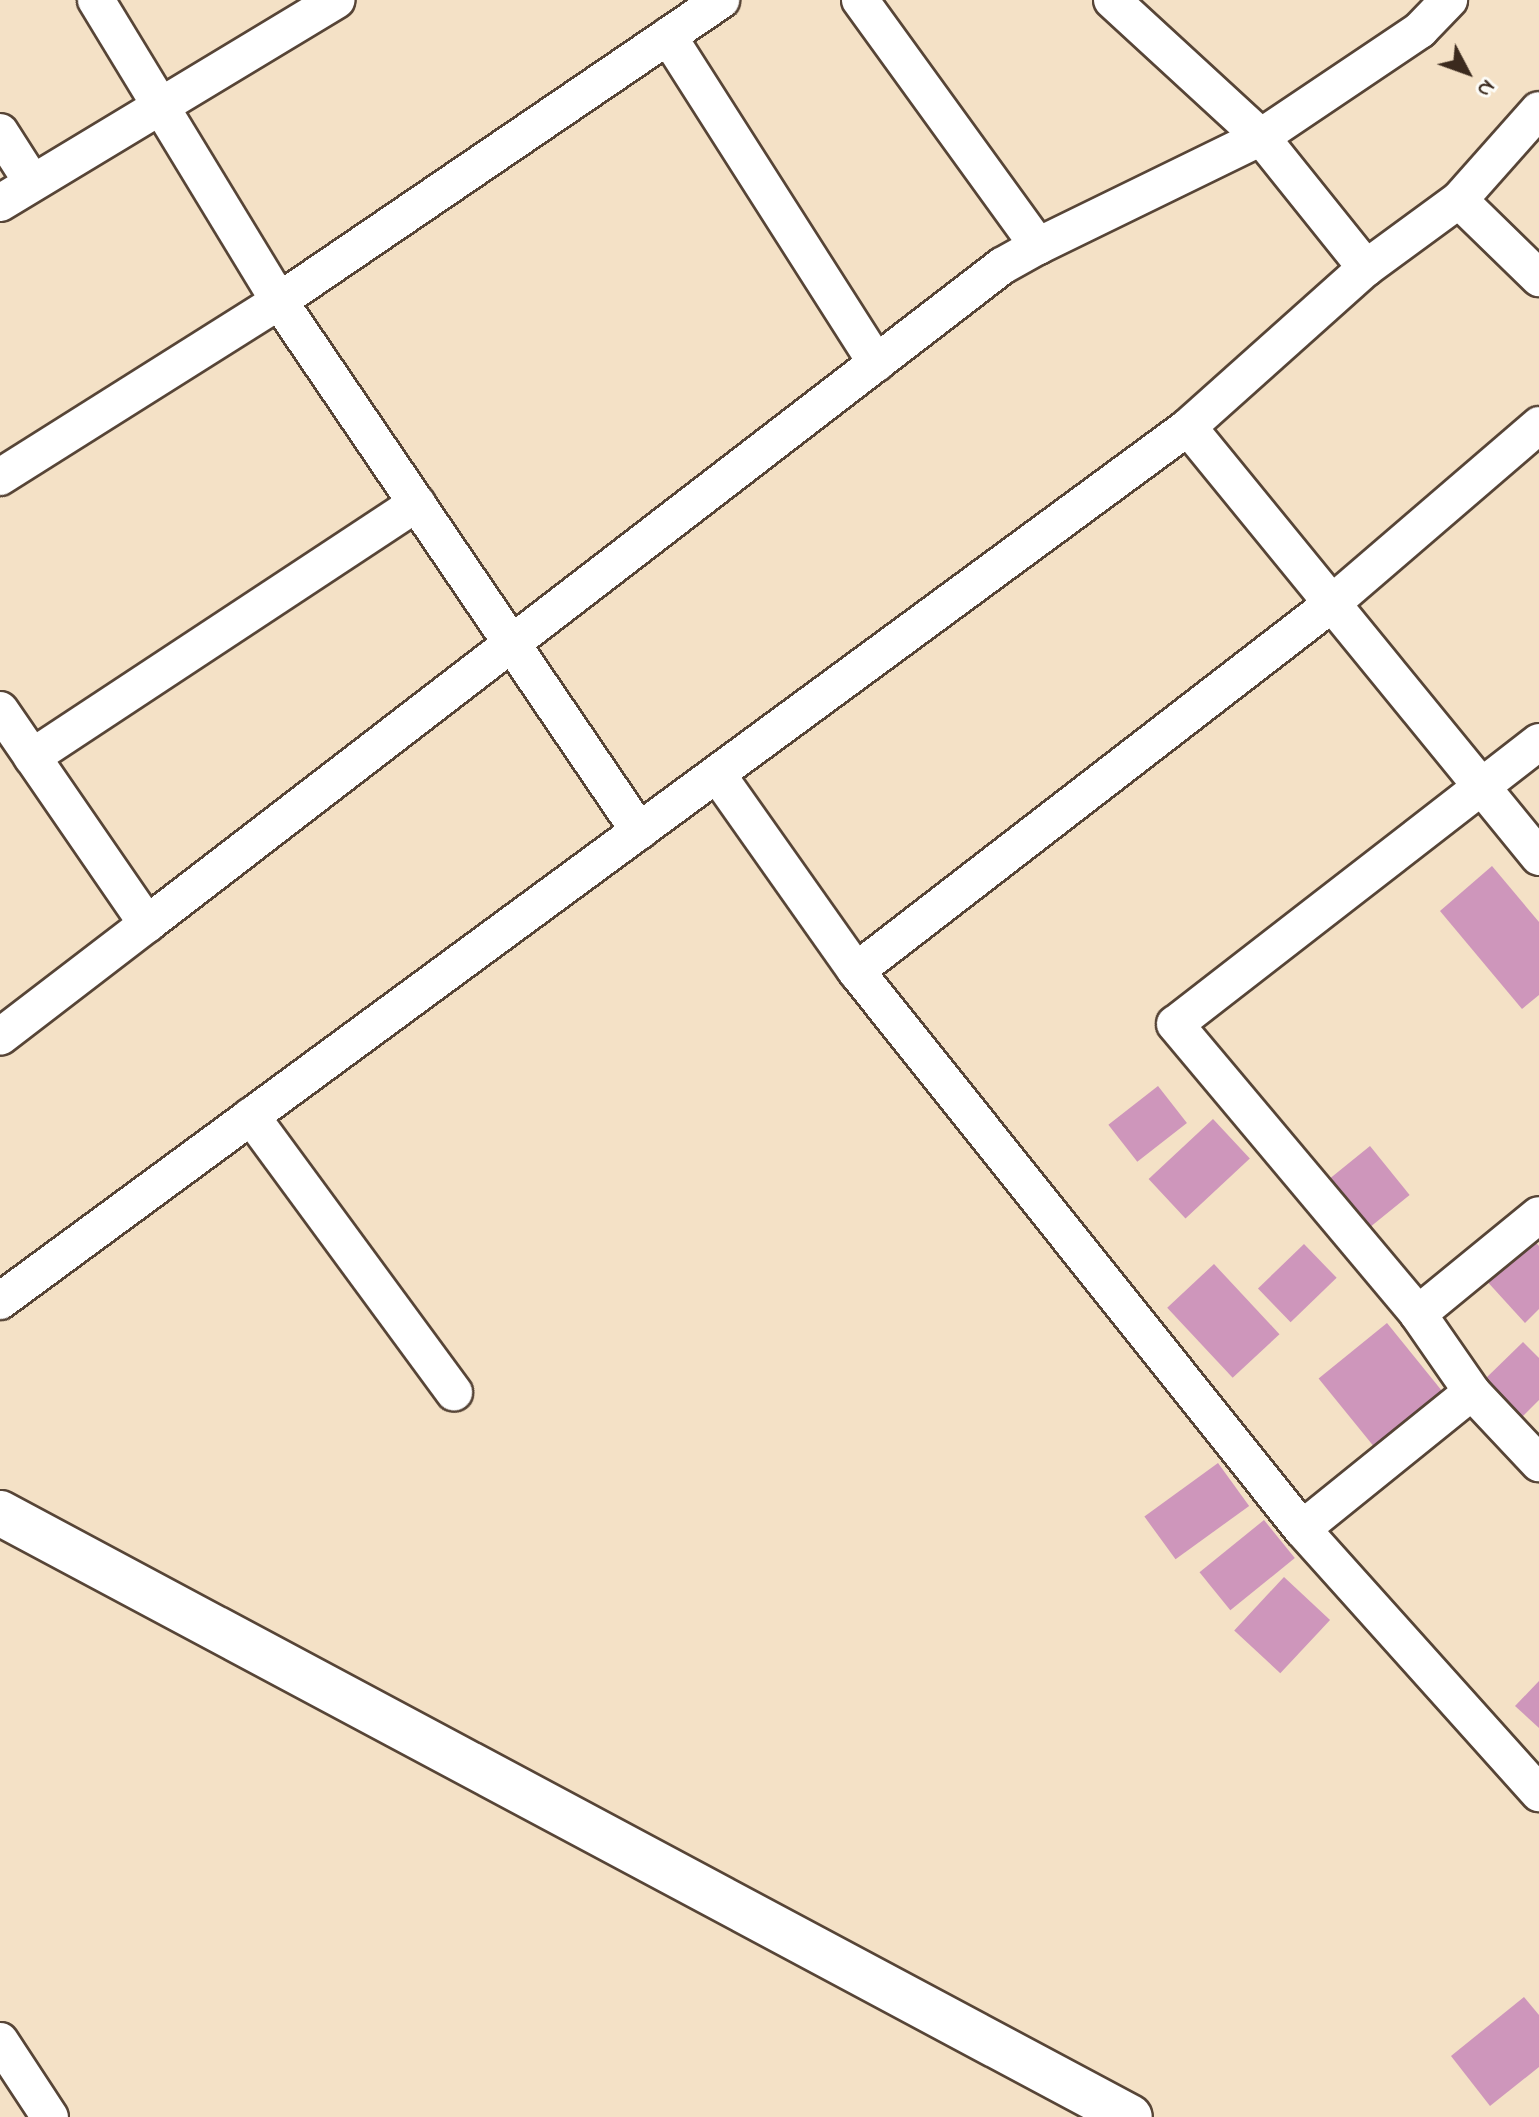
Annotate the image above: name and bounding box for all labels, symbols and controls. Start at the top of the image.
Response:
north arrow [1427,32,1507,112]
text: N [1468,72,1502,104]

